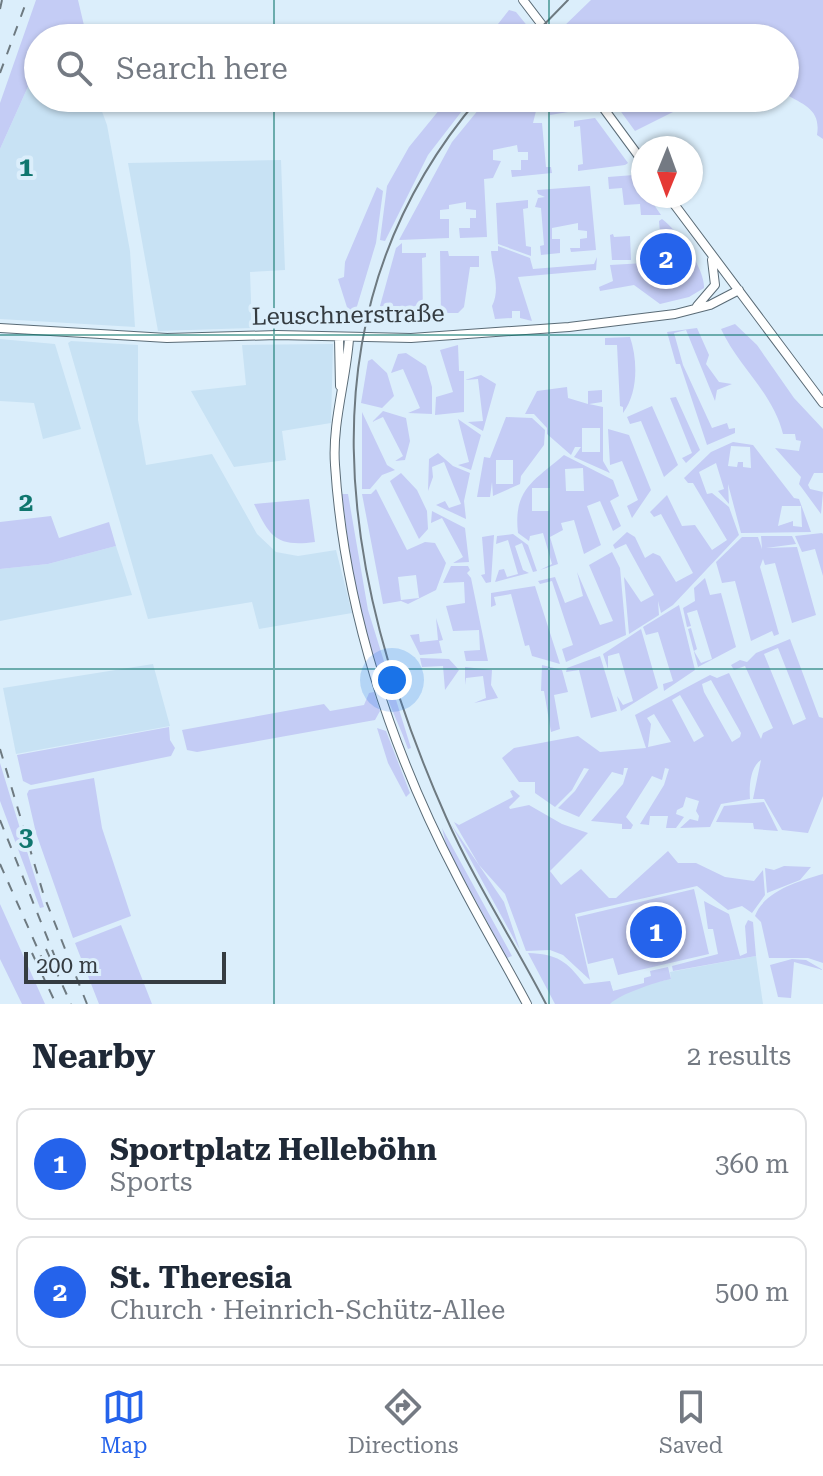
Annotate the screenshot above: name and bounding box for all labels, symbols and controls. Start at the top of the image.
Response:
search box [24,24,799,112]
icon: search [52,46,96,90]
text: Search here [116,51,288,86]
north arrow [631,136,703,208]
text: 1 [19,152,33,182]
pin: 2 [640,229,692,289]
street label: Leuschnerstraße [251,299,445,331]
text: 2 [19,487,33,517]
your location [372,660,412,700]
text: 3 [19,822,33,852]
pin: 1 [630,902,682,962]
scale bar [24,948,226,984]
text: 200 m [36,953,99,978]
text: Nearby [32,1036,155,1076]
text: 2 results [687,1041,791,1071]
text: Sportplatz Helleböhn [110,1132,437,1167]
text: 1 [53,1149,67,1179]
text: 360 m [715,1149,789,1179]
text: Sports [110,1167,192,1197]
text: St. Theresia [110,1260,292,1295]
text: 2 [53,1277,67,1307]
text: 500 m [715,1277,789,1307]
text: Church · Heinrich-Schütz-Allee [110,1295,505,1325]
tab: Map [100,1385,147,1458]
tab: Directions [348,1385,458,1458]
tab: Saved [659,1385,723,1458]

